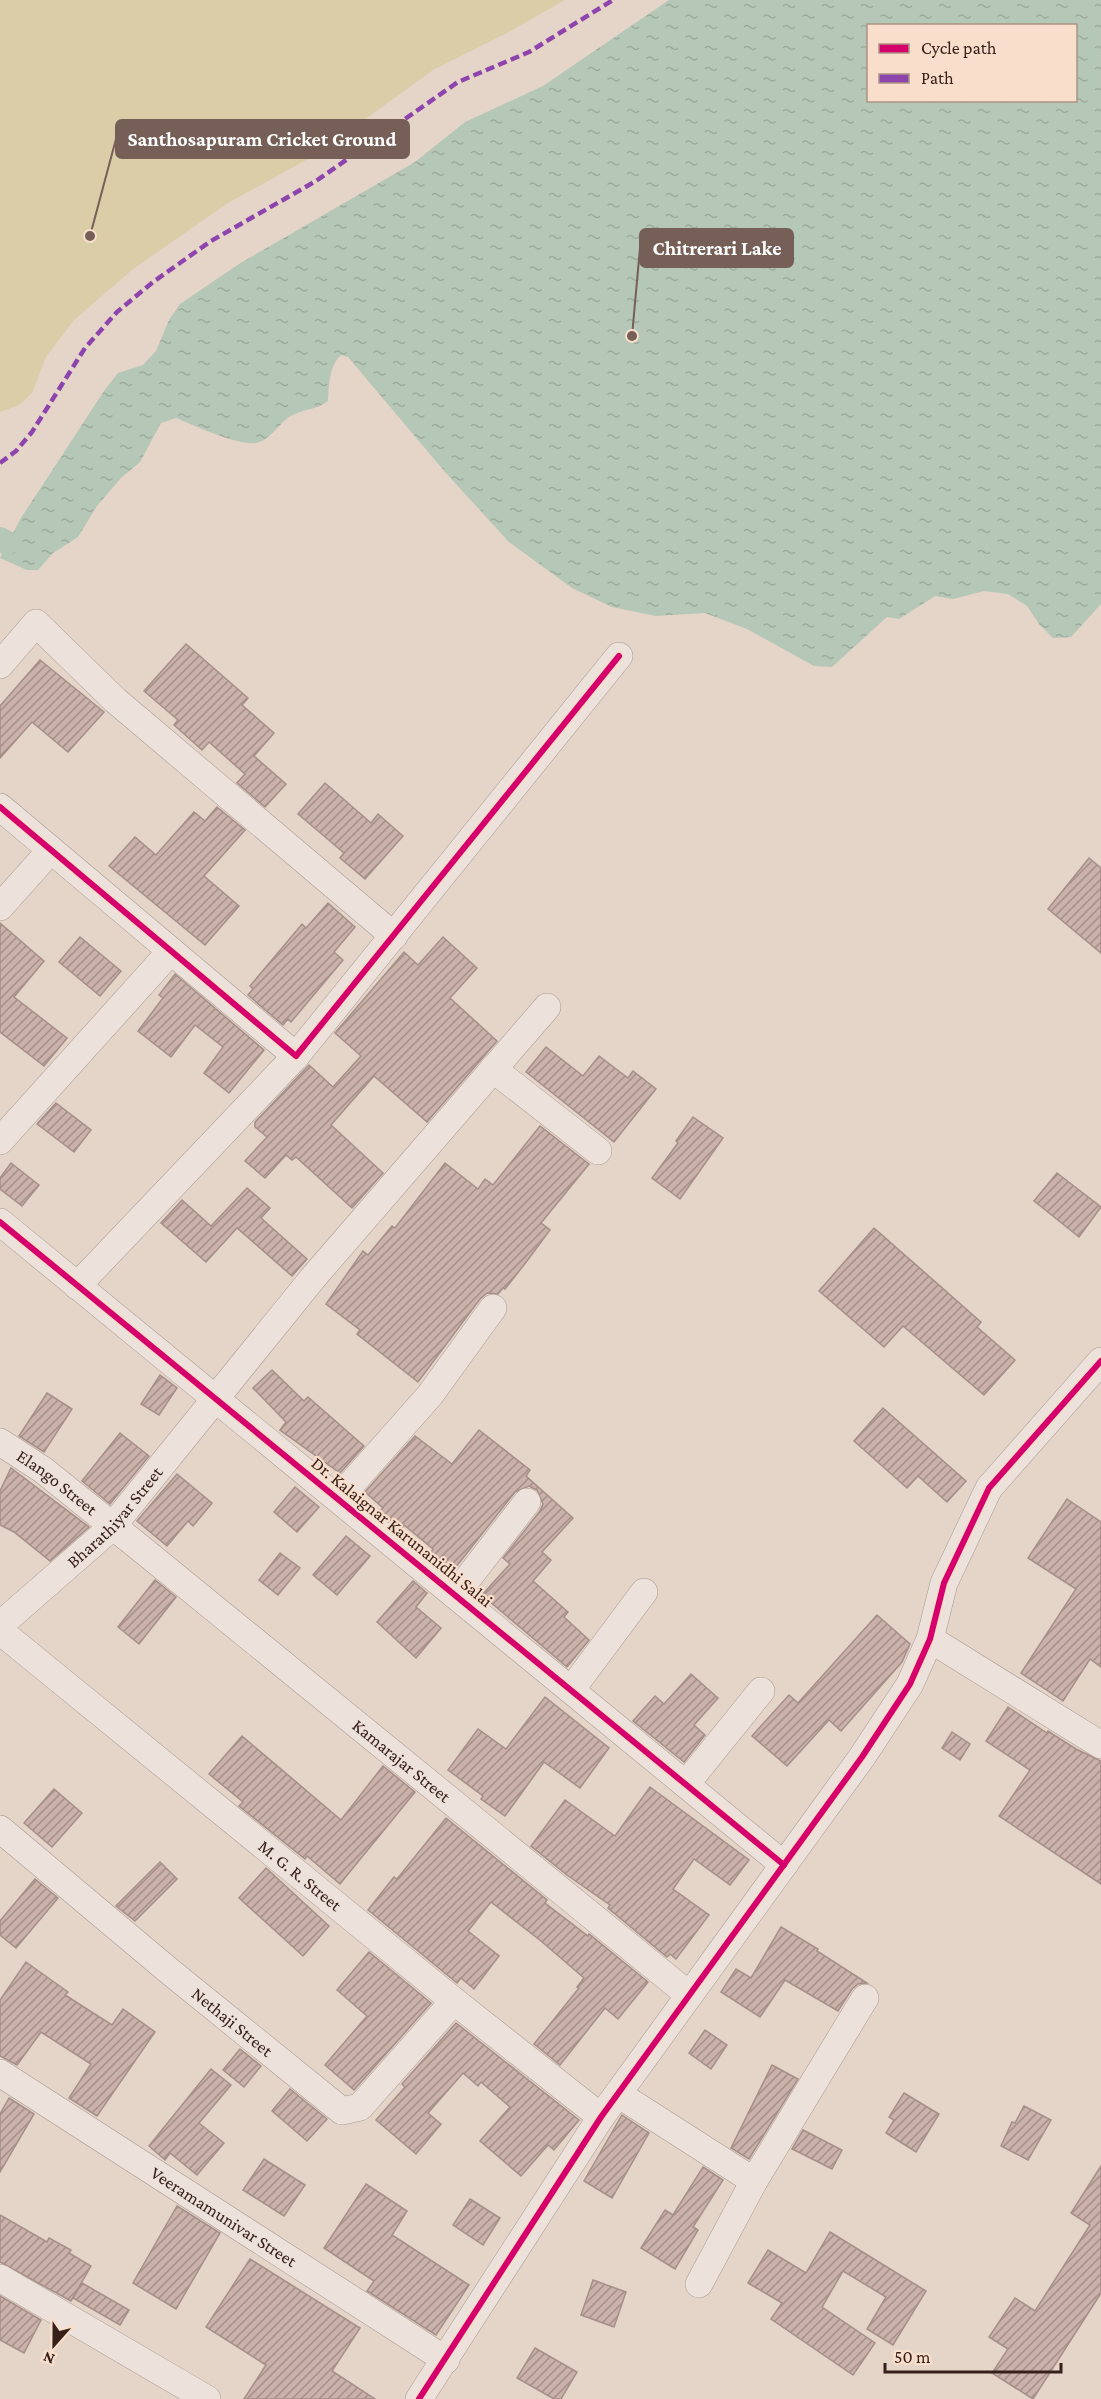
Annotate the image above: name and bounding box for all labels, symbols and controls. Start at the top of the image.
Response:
legend [867,24,1077,102]
text: Cycle path [921,38,997,58]
text: Path [921,68,954,88]
callout: Santhosapuram Cricket Ground [116,120,409,158]
text: Santhosapuram Cricket Ground [127,128,397,150]
callout: Chitrerari Lake [640,229,793,267]
text: Chitrerari Lake [653,237,781,259]
street label: Elango Street [13,1446,102,1520]
street label: Dr. Kalaignar Karunanidhi Salai [308,1453,497,1611]
street label: Bharathiyar Street [63,1462,167,1572]
street label: Kamarajar Street [349,1715,455,1807]
street label: M. G. R. Street [255,1836,346,1916]
street label: Nethaji Street [188,1983,278,2061]
street label: Veeramamunivar Street [147,2163,301,2272]
north arrow [24,2315,84,2375]
scale bar [885,2336,1060,2374]
text: 50 m [894,2347,931,2367]
text: N [41,2349,57,2368]

